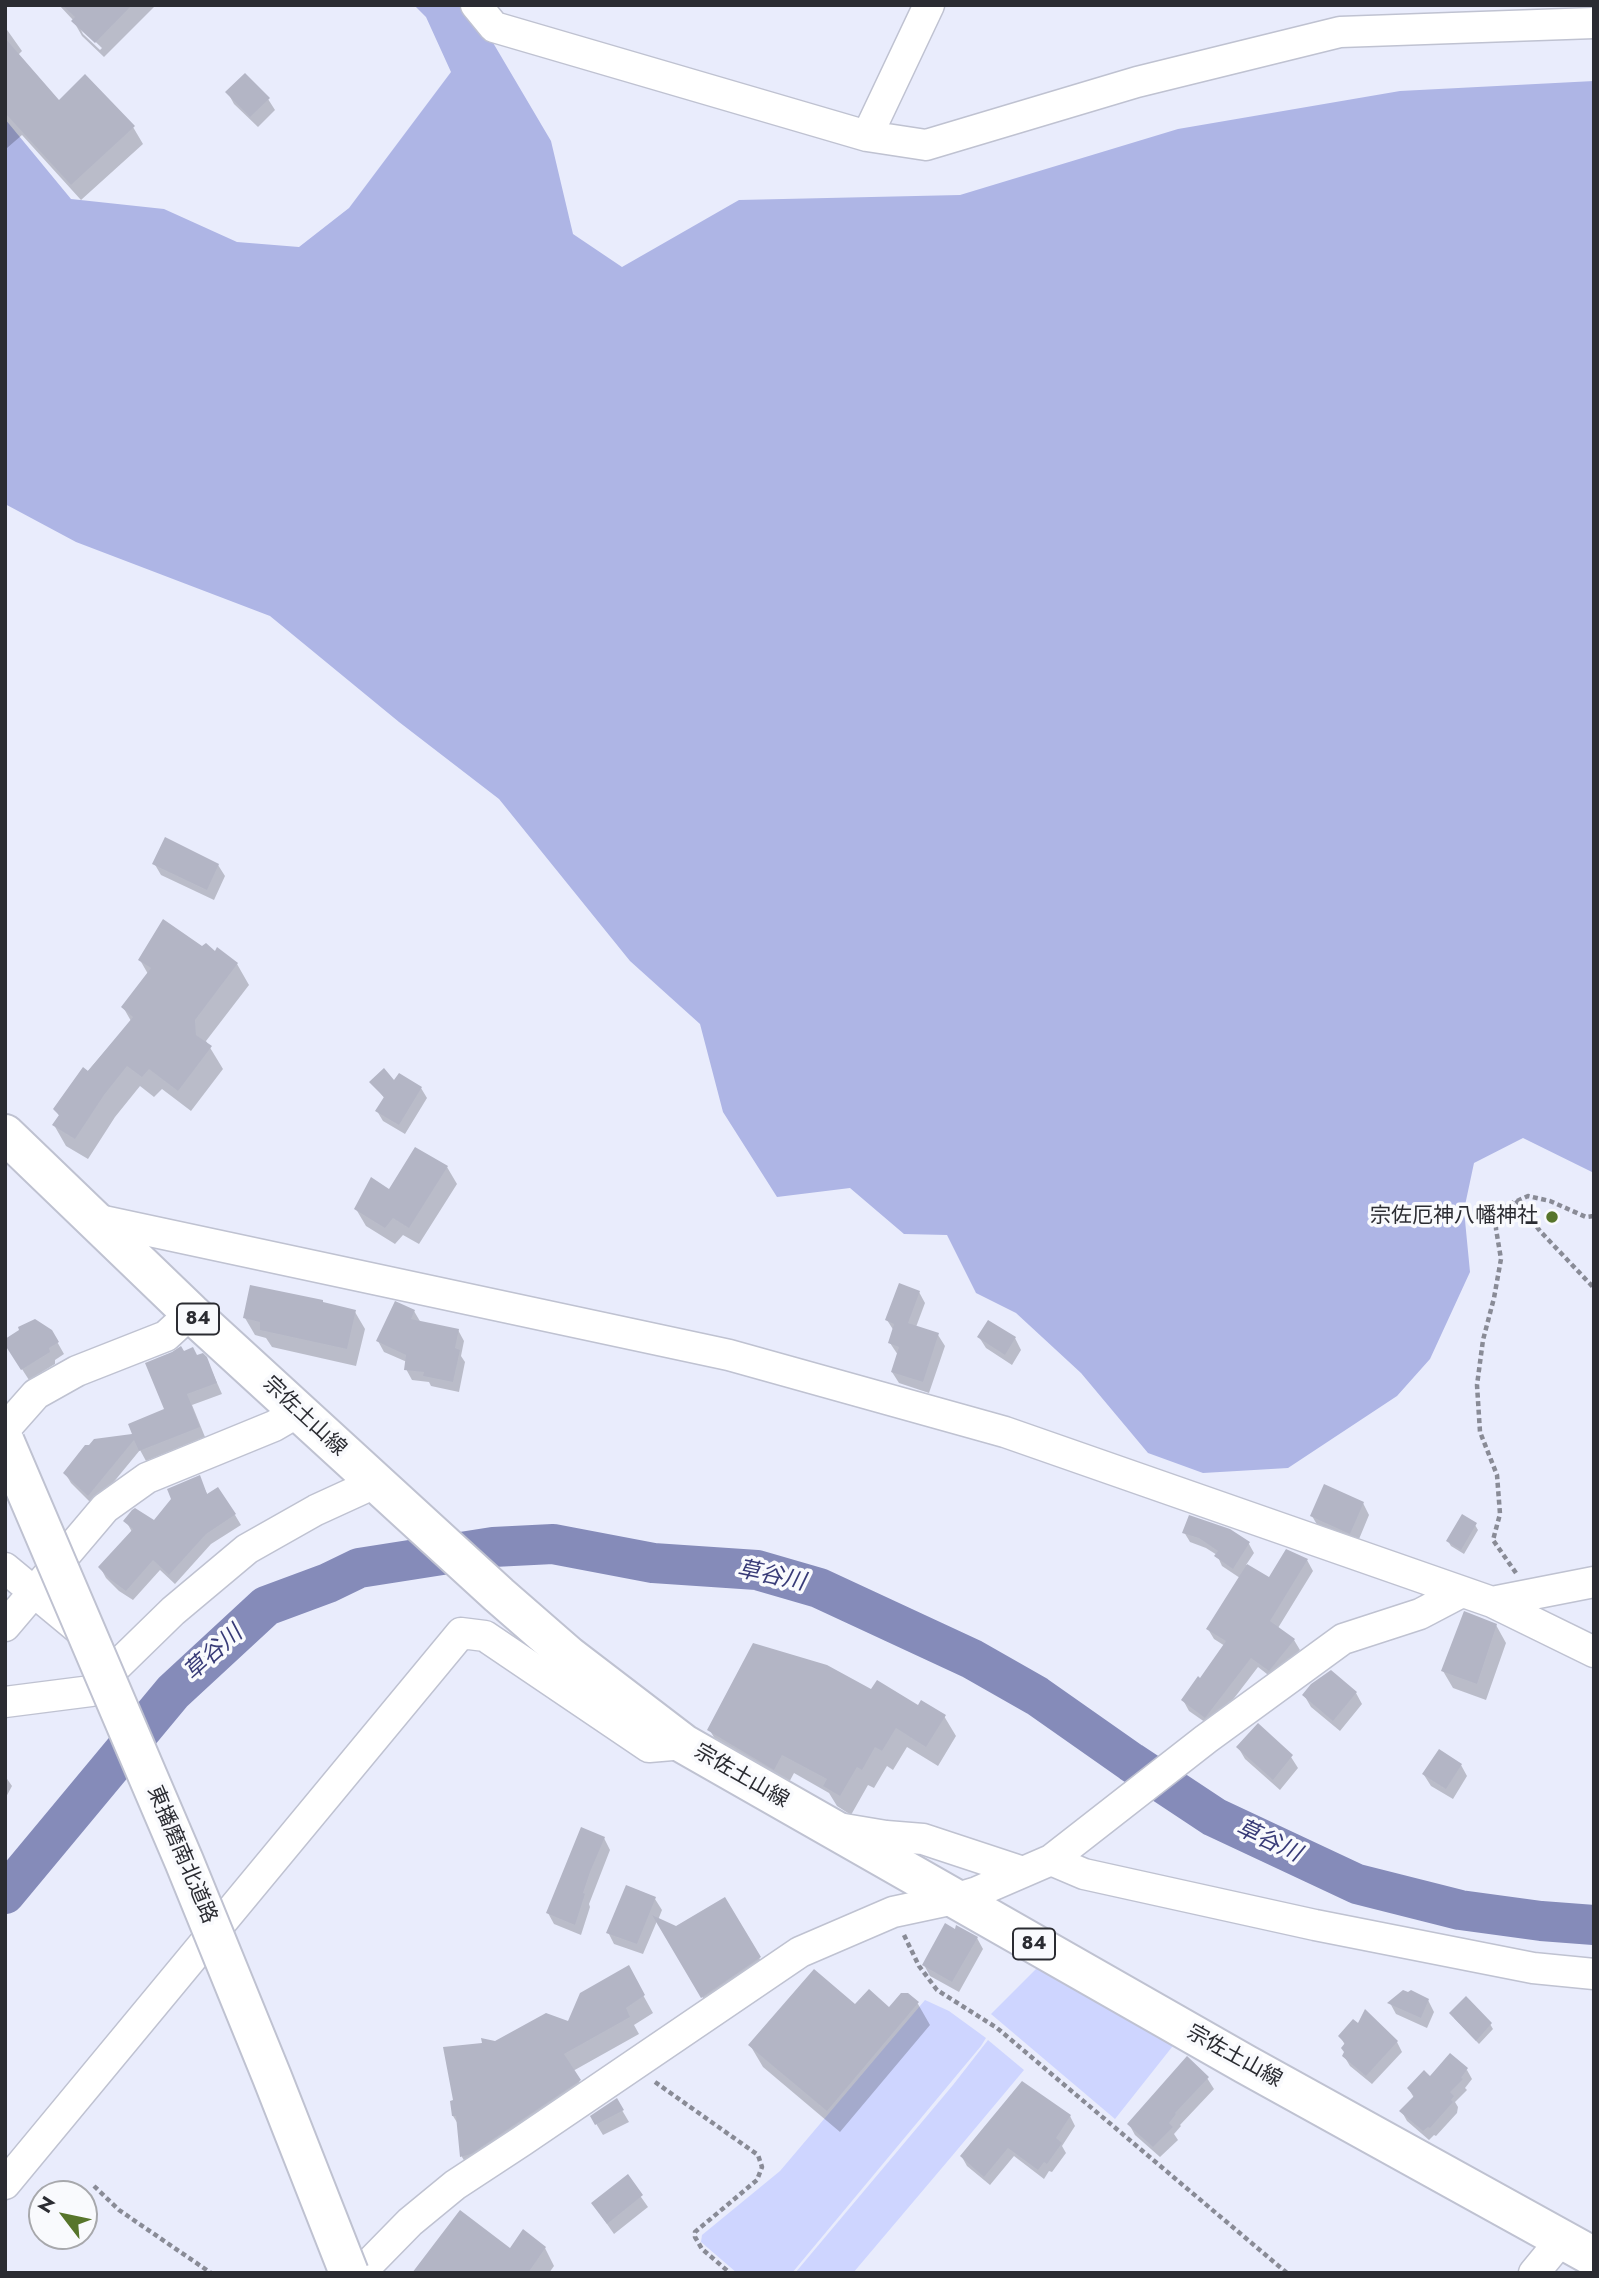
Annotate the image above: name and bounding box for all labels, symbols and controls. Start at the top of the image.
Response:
place label: 宗佐厄神八幡神社 [1370,1204,1538,1230]
marker: 宗佐厄神八幡神社 [1544,1209,1560,1225]
road number: 84 [177,1303,219,1334]
street label: 宗佐土山線 [257,1372,351,1462]
water label: 草谷川 [734,1556,808,1598]
water label: 草谷川 [179,1621,249,1687]
street label: 宗佐土山線 [689,1740,793,1814]
street label: 東播磨南北道路 [141,1782,221,1928]
water label: 草谷川 [1231,1815,1305,1869]
road number: 84 [1013,1928,1055,1960]
street label: 宗佐土山線 [1182,2021,1286,2093]
north arrow [28,2180,98,2250]
text: N [31,2191,62,2218]

